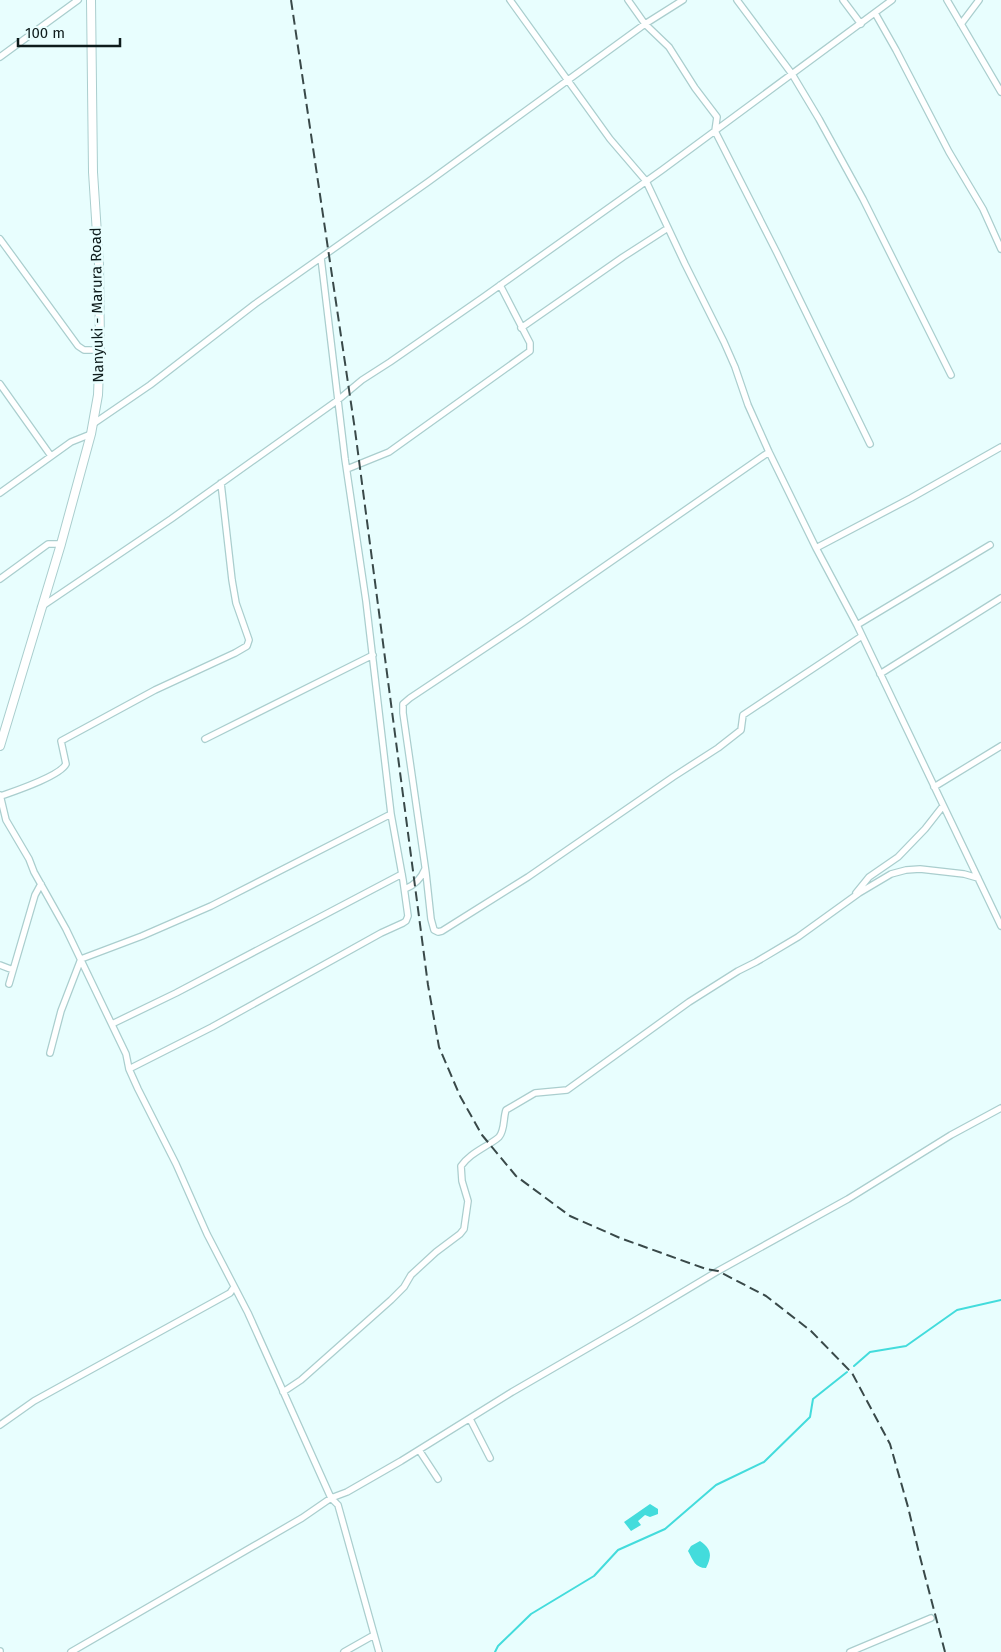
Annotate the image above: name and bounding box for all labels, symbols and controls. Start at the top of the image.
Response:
scale bar [18,15,120,47]
text: 100 m [25,24,65,42]
street label: Nanyuki - Marura Road [87,227,107,383]

